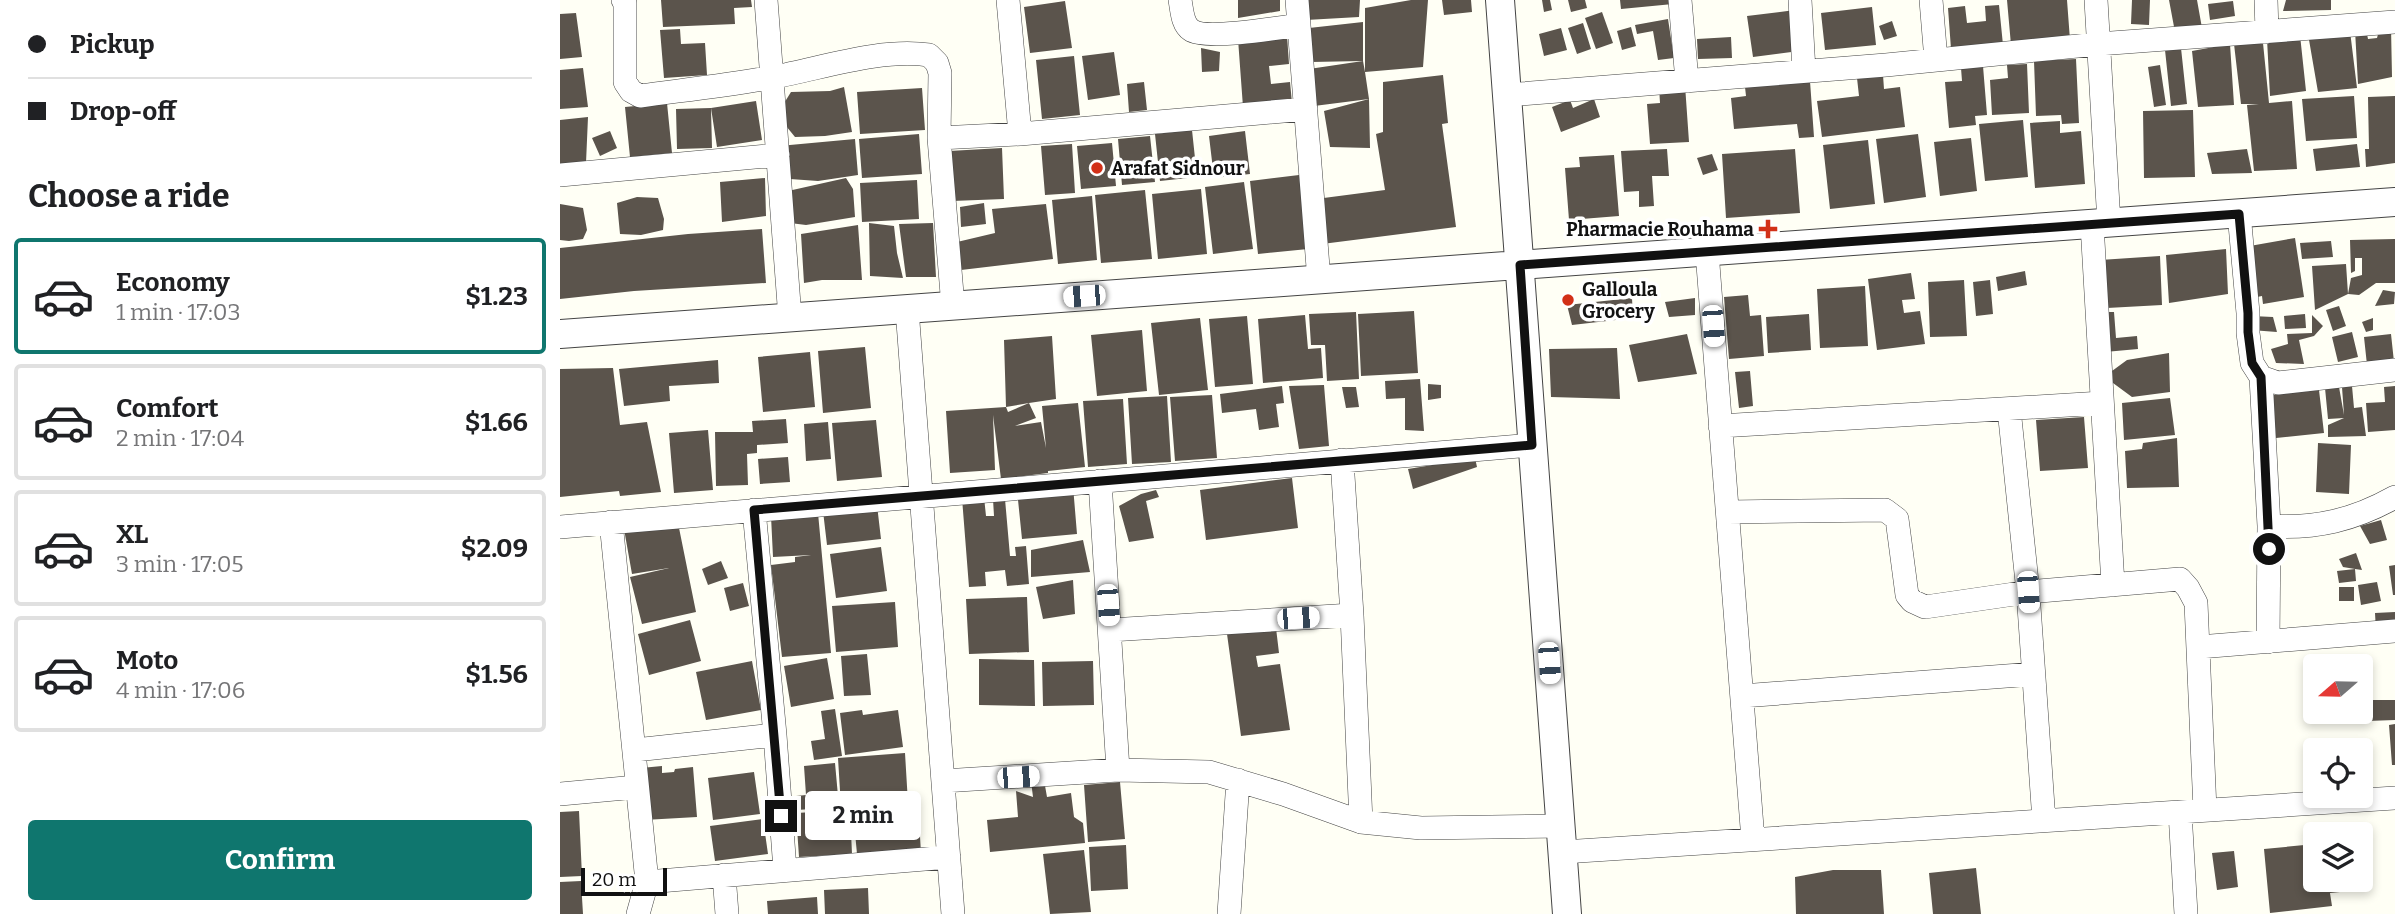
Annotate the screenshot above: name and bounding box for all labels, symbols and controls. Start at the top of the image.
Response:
text: Pickup [70,29,155,60]
text: Drop-off [70,96,176,127]
place label: Arafat Sidnour [1111,157,1245,180]
marker: Arafat Sidnour [1089,160,1105,176]
text: Choose a ride [28,177,229,215]
place label: Pharmacie Rouhama [1566,218,1754,241]
marker: Pharmacie Rouhama [1760,221,1776,237]
icon: car [32,265,95,328]
text: Economy [116,267,230,298]
place label: Galloula Grocery [1582,278,1658,323]
text: $1.23 [465,281,528,312]
car [1063,284,1106,308]
marker: Galloula Grocery [1560,292,1576,308]
text: 1 min · 17:03 [116,298,241,326]
car [1702,304,1725,348]
icon: car [32,391,95,454]
text: Comfort [116,393,219,424]
text: $1.66 [465,407,528,438]
text: 2 min · 17:04 [116,424,244,452]
icon: car [32,517,95,580]
text: XL [116,519,148,550]
text: $2.09 [461,533,528,564]
route start [2253,533,2285,565]
text: 3 min · 17:05 [116,550,244,578]
car [2017,570,2040,614]
car [1097,583,1120,627]
car [1277,606,1320,630]
car [1538,641,1561,685]
icon: car [32,643,95,706]
text: Moto [116,645,178,676]
north arrow [2303,654,2373,724]
map controls [2303,654,2373,892]
text: $1.56 [465,659,528,690]
text: 4 min · 17:06 [116,676,245,704]
button: locate [2303,738,2373,808]
car [997,765,1040,789]
callout: 2 min [806,792,921,840]
route end [765,800,797,832]
text: 2 min [832,801,894,829]
button: Confirm [28,820,532,900]
button: layers [2303,822,2373,892]
scale bar [581,865,667,897]
text: 20 m [592,868,636,891]

